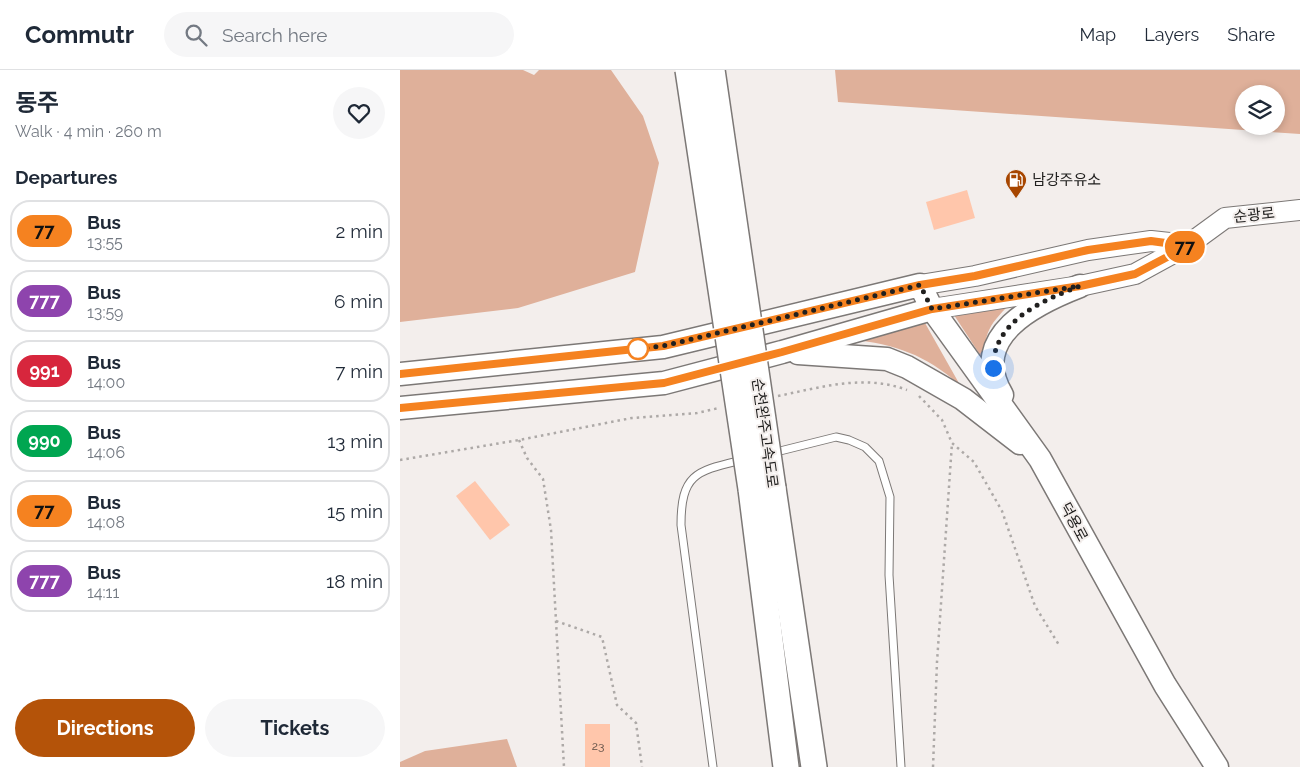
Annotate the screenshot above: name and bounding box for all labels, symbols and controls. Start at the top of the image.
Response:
search box [164,12,514,57]
text: Commutr [25,20,134,49]
icon: search [182,21,210,49]
text: Search here [222,24,327,46]
text: Map [1080,24,1116,45]
text: Layers [1144,24,1199,45]
text: Share [1227,24,1275,45]
map controls [1235,85,1285,135]
button: layers [1235,85,1285,135]
button: heart [333,87,385,139]
text: 동주 [15,88,59,117]
text: Walk · 4 min · 260 m [15,122,162,141]
text: Departures [15,166,117,188]
fuel station icon: 남강주유소 [1004,168,1028,199]
place label: 남강주유소 [1032,171,1101,189]
street label: 순광로 [1232,204,1276,226]
text: Bus [87,211,121,233]
text: 77 [34,220,55,241]
text: 2 min [336,220,383,242]
line badge: 77 [1162,231,1208,263]
text: 13:55 [87,233,123,252]
text: 77 [1175,236,1195,257]
text: Bus [87,281,121,303]
text: 777 [29,290,60,311]
text: 6 min [334,290,383,312]
text: 13:59 [87,303,124,322]
unlabelled marker [627,338,649,360]
text: Bus [87,351,121,373]
your location [981,356,1006,381]
text: 991 [29,360,60,381]
text: 7 min [335,360,383,382]
text: 14:00 [87,373,125,392]
street label: 순천완주고속도로 [748,377,782,489]
text: Bus [87,421,121,443]
text: 990 [28,430,61,451]
text: 13 min [327,430,383,452]
text: 14:06 [87,443,125,462]
text: Bus [87,491,121,513]
street label: 덕용로 [1056,499,1092,545]
text: 77 [34,500,55,521]
text: 15 min [327,500,383,522]
text: 14:08 [87,513,125,532]
text: Bus [87,561,121,583]
text: 777 [29,570,60,591]
text: 18 min [326,570,383,592]
text: 14:11 [87,583,119,602]
button: Directions [15,699,195,757]
button: Tickets [205,699,385,757]
house number: 23 [592,739,604,753]

